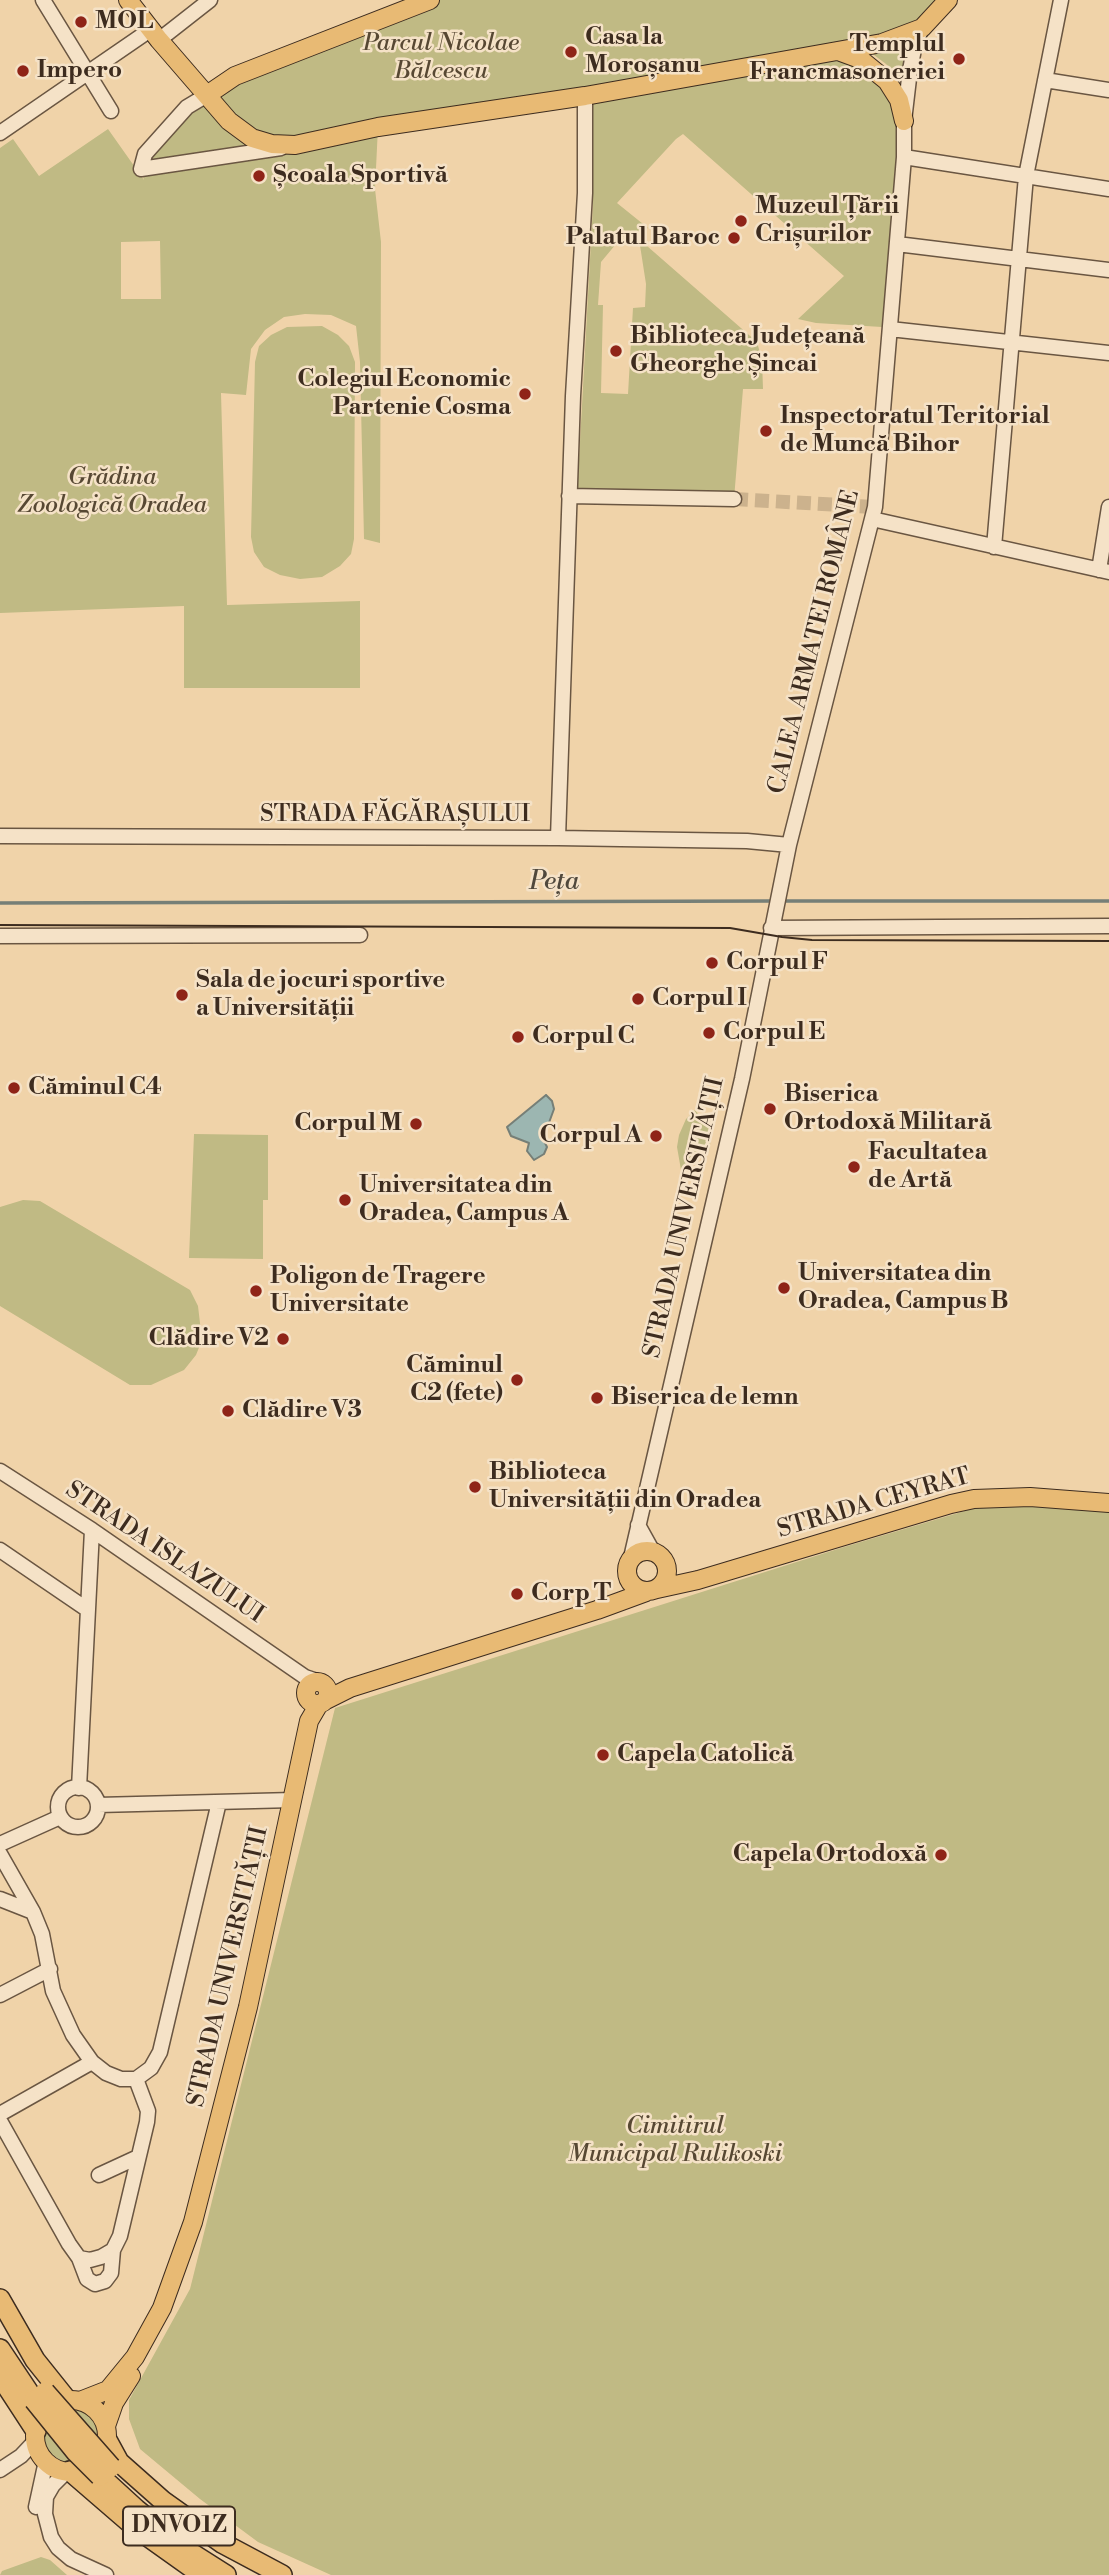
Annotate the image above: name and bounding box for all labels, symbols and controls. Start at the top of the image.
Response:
place label: MOL [95,8,153,36]
marker: MOL [73,14,89,30]
place label: Casa la Moroșanu [585,24,700,80]
park label: Parcul Nicolae Bălcescu [363,30,519,86]
place label: Templul Francmasoneriei [749,31,945,87]
marker: Casa la Moroșanu [563,44,579,60]
marker: Templul Francmasoneriei [951,51,967,67]
place label: Impero [37,57,122,85]
marker: Impero [15,63,31,79]
place label: Școala Sportivă [273,162,448,190]
marker: Școala Sportivă [251,168,267,184]
place label: Muzeul Țării Crișurilor [755,193,899,249]
marker: Muzeul Țării Crișurilor [733,213,749,229]
place label: Palatul Baroc [566,224,720,252]
marker: Palatul Baroc [726,230,742,246]
place label: Biblioteca Județeană Gheorghe Șincai [630,323,865,379]
marker: Biblioteca Județeană Gheorghe Șincai [608,343,624,359]
place label: Colegiul Economic Partenie Cosma [297,366,511,422]
marker: Colegiul Economic Partenie Cosma [517,386,533,402]
place label: Inspectoratul Teritorial de Muncă Bihor [780,403,1050,459]
marker: Inspectoratul Teritorial de Muncă Bihor [758,423,774,439]
park label: Grădina Zoologică Oradea [17,464,207,520]
street label: CALEA ARMATEI ROMÂNE [763,487,867,797]
street label: STRADA FĂGĂRAȘULUI [260,801,530,829]
water label: Peța [529,867,579,899]
place label: Corpul F [726,949,828,977]
marker: Corpul F [704,955,720,971]
place label: Sala de jocuri sportive a Universității [196,967,445,1023]
place label: Corpul I [652,985,747,1013]
marker: Sala de jocuri sportive a Universității [174,987,190,1003]
marker: Corpul I [630,991,646,1007]
place label: Corpul E [723,1019,825,1047]
place label: Corpul C [532,1023,634,1051]
marker: Corpul E [701,1025,717,1041]
marker: Corpul C [510,1029,526,1045]
place label: Căminul C4 [28,1074,162,1102]
street label: STRADA UNIVERSITĂȚII [639,1075,731,1361]
marker: Căminul C4 [6,1080,22,1096]
place label: Biserica Ortodoxă Militară [784,1081,992,1137]
marker: Biserica Ortodoxă Militară [762,1101,778,1117]
place label: Corpul M [294,1110,402,1138]
marker: Corpul M [408,1116,424,1132]
place label: Corpul A [539,1122,642,1150]
marker: Corpul A [648,1128,664,1144]
place label: Facultatea de Artă [868,1139,987,1195]
marker: Facultatea de Artă [846,1159,862,1175]
place label: Universitatea din Oradea, Campus A [359,1172,569,1228]
marker: Universitatea din Oradea, Campus A [337,1192,353,1208]
place label: Universitatea din Oradea, Campus B [798,1260,1009,1316]
place label: Poligon de Tragere Universitate [270,1263,486,1319]
marker: Universitatea din Oradea, Campus B [776,1280,792,1296]
marker: Poligon de Tragere Universitate [248,1283,264,1299]
place label: Clădire V2 [149,1325,269,1353]
marker: Clădire V2 [275,1331,291,1347]
place label: Căminul C2 (fete) [406,1352,503,1408]
marker: Căminul C2 (fete) [509,1372,525,1388]
place label: Biserica de lemn [611,1384,799,1412]
marker: Biserica de lemn [589,1390,605,1406]
place label: Clădire V3 [242,1397,362,1425]
marker: Clădire V3 [220,1403,236,1419]
place label: Biblioteca Universității din Oradea [489,1459,761,1515]
street label: STRADA CEYRAT [774,1463,974,1545]
street label: STRADA ISLAZULUI [60,1476,268,1630]
marker: Biblioteca Universității din Oradea [467,1479,483,1495]
place label: Corp T [531,1580,611,1608]
marker: Corp T [509,1586,525,1602]
place label: Capela Catolică [617,1741,794,1769]
marker: Capela Catolică [595,1747,611,1763]
street label: STRADA UNIVERSITĂȚII [183,1824,275,2110]
place label: Capela Ortodoxă [733,1841,927,1869]
marker: Capela Ortodoxă [933,1847,949,1863]
park label: Cimitirul Municipal Rulikoski [568,2113,782,2169]
road number: DNVO1Z [123,2506,235,2546]

